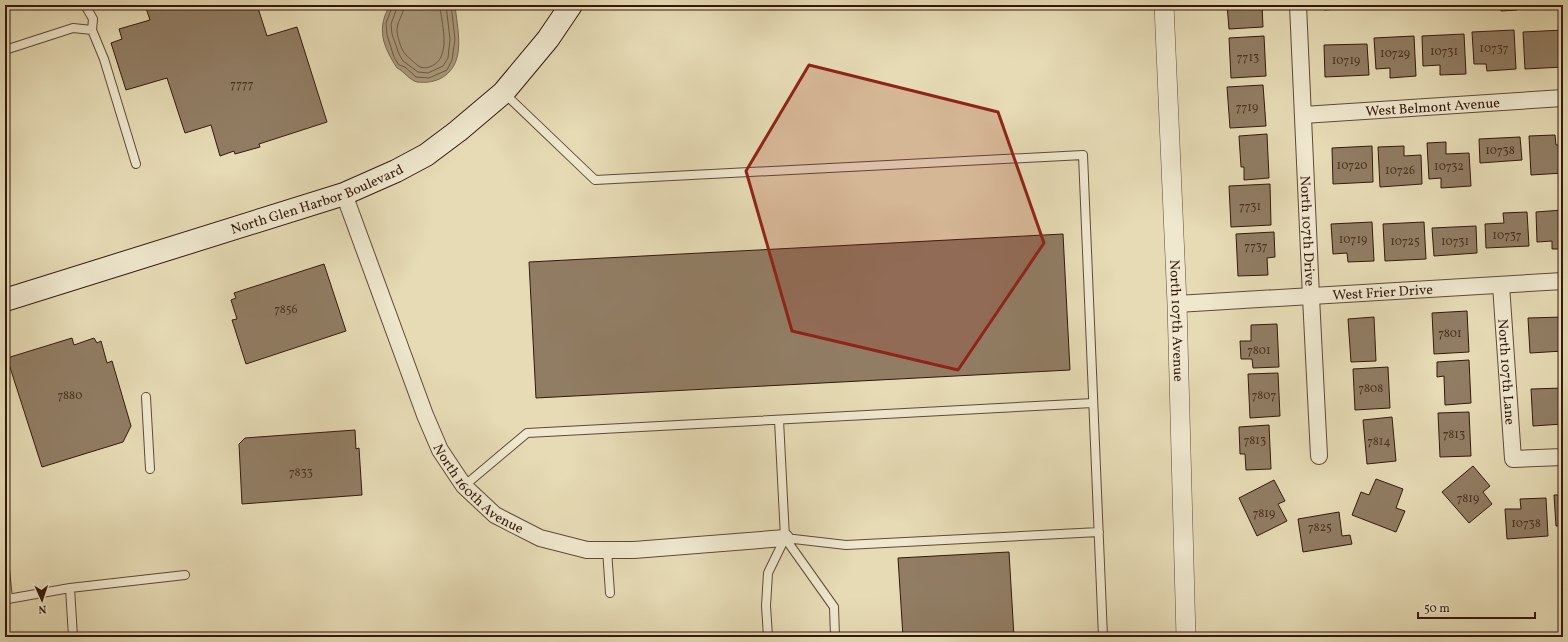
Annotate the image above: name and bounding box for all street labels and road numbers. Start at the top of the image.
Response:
street label: West Belmont Avenue [1365,94,1501,122]
street label: North Glen Harbor Boulevard [229,161,407,240]
street label: North 107th Drive [1295,175,1319,287]
street label: North 107th Avenue [1164,259,1187,383]
street label: West Frier Drive [1332,281,1434,306]
street label: North 107th Lane [1492,318,1519,426]
street label: North 160th Avenue [428,442,527,539]

